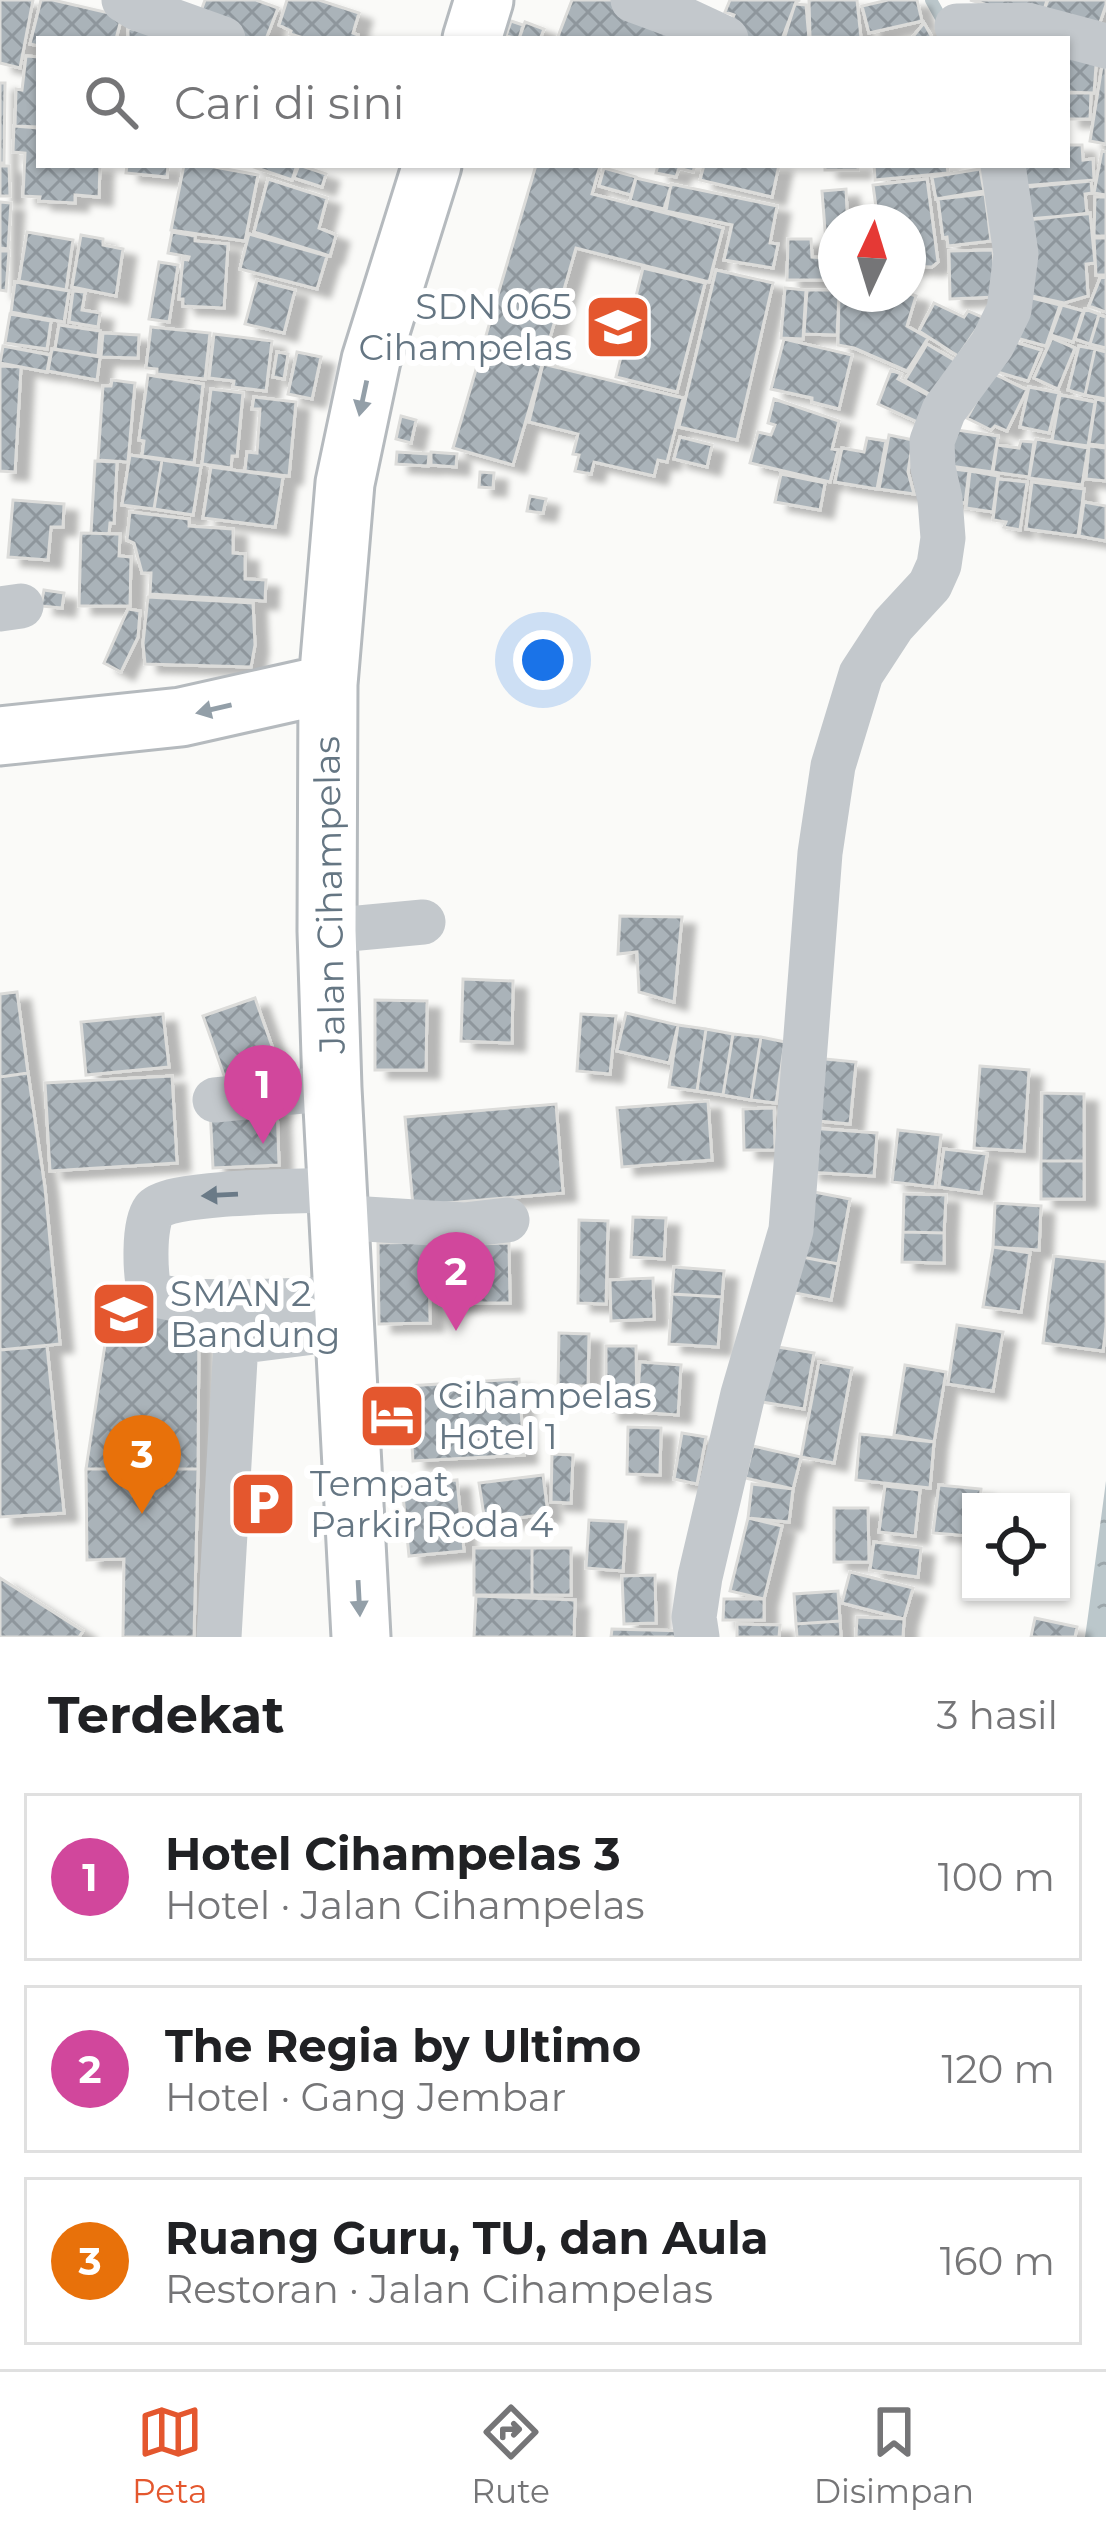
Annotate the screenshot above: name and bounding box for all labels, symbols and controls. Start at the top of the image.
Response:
search box [36,36,1070,168]
icon: search [78,69,144,135]
text: Cari di sini [174,75,405,130]
north arrow [818,204,926,312]
place label: SDN 065 Cihampelas [358,284,572,369]
school or university icon: SDN 065 Cihampelas [583,292,653,362]
one-way arrow [352,379,371,417]
your location [513,630,573,690]
one-way arrow [194,701,232,720]
street label: Jalan Cihampelas [304,736,354,1055]
pin: 1 [224,1045,302,1144]
one-way arrow [201,1186,238,1205]
pin: 2 [417,1232,495,1331]
place label: SMAN 2 Bandung [170,1271,340,1356]
school or university icon: SMAN 2 Bandung [89,1279,159,1349]
place label: Cihampelas Hotel 1 [438,1373,652,1458]
hotel icon: Cihampelas Hotel 1 [357,1381,427,1451]
pin: 3 [103,1415,181,1514]
place label: Tempat Parkir Roda 4 [310,1461,553,1546]
parking icon: Tempat Parkir Roda 4 [228,1469,298,1539]
map controls [962,1493,1070,1601]
button: locate [962,1493,1070,1601]
one-way arrow [349,1580,368,1617]
text: Terdekat [48,1684,284,1746]
text: 3 hasil [936,1691,1058,1739]
text: Hotel Cihampelas 3 [165,1826,621,1881]
text: 1 [82,1853,98,1901]
text: 100 m [938,1853,1055,1901]
text: Hotel · Jalan Cihampelas [165,1881,645,1929]
text: The Regia by Ultimo [165,2018,641,2073]
text: 2 [78,2045,102,2093]
text: 120 m [941,2045,1055,2093]
text: Hotel · Gang Jembar [165,2073,566,2121]
text: Ruang Guru, TU, dan Aula [165,2210,769,2265]
text: 3 [78,2237,102,2285]
text: 160 m [940,2237,1055,2285]
text: Restoran · Jalan Cihampelas [165,2265,713,2313]
tab: Peta [132,2399,207,2511]
tab: Rute [471,2399,550,2511]
tab: Disimpan [814,2399,974,2511]

